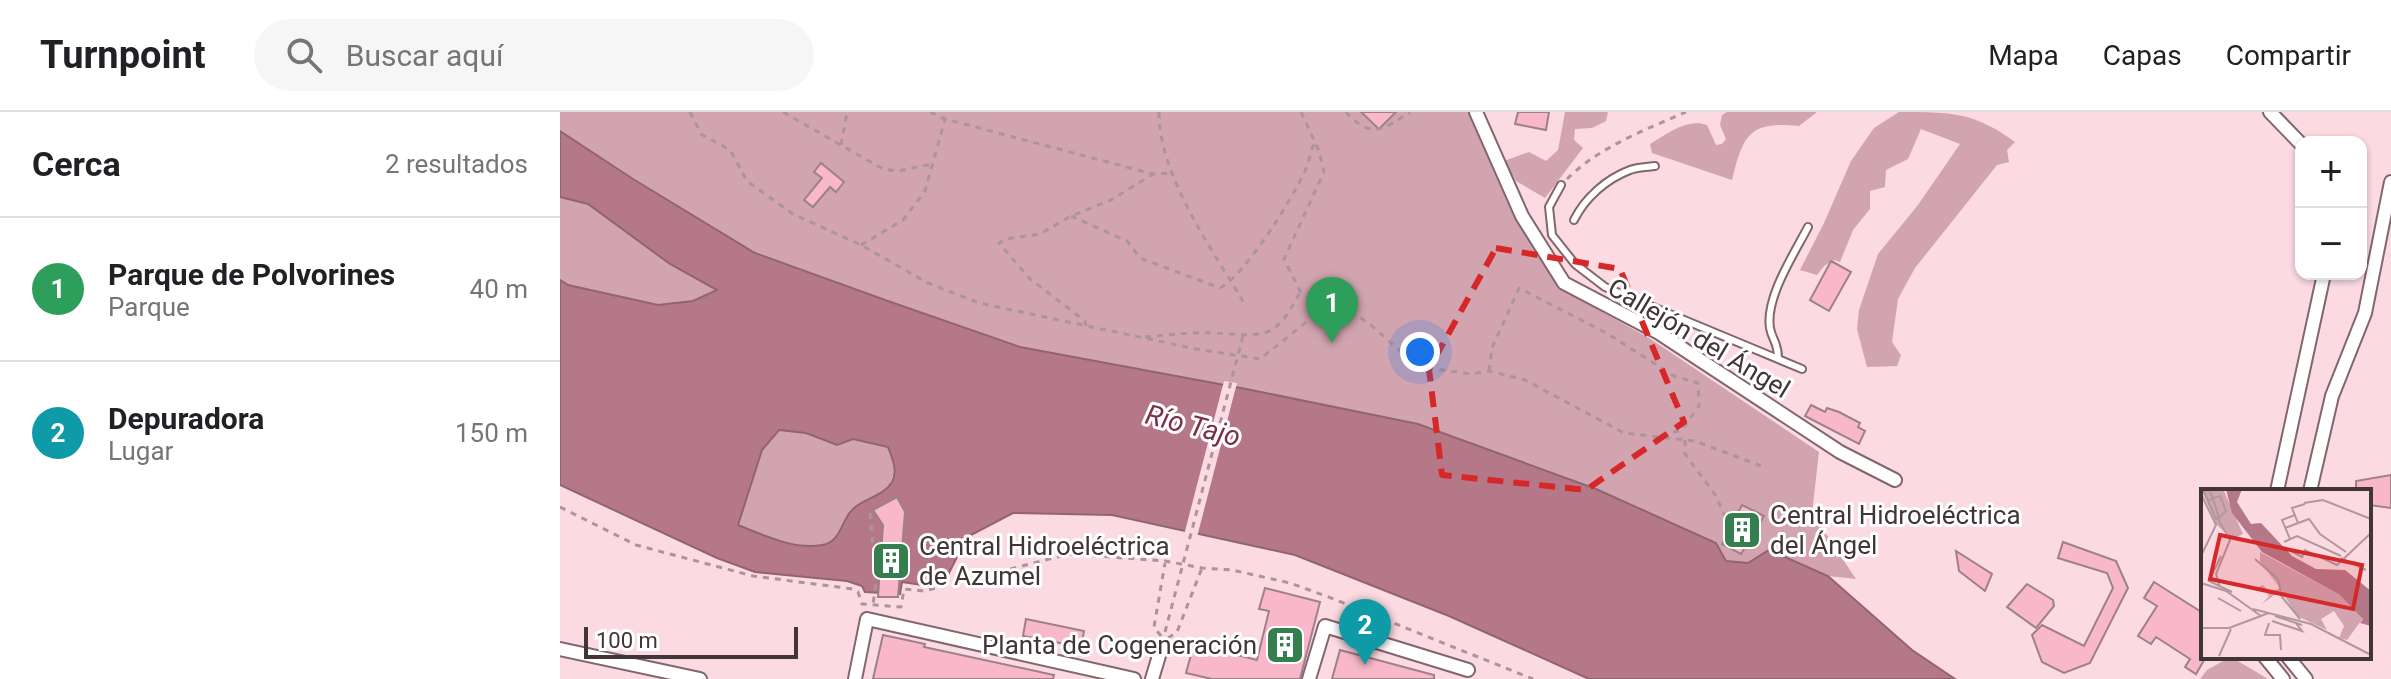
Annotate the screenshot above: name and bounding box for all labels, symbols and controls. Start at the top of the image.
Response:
search box [254,19,814,91]
text: Turnpoint [40,33,206,77]
icon: search [282,33,326,77]
text: Buscar aquí [346,38,503,73]
text: Mapa [1988,39,2059,72]
text: Capas [2103,39,2182,72]
text: Compartir [2226,39,2351,72]
map controls [2295,136,2367,280]
button: + [2295,136,2367,208]
text: Cerca [32,144,121,184]
text: 2 resultados [385,149,528,179]
button: − [2295,208,2367,280]
text: Parque de Polvorines [108,257,395,292]
street label: Callejón del Ángel [1603,272,1795,404]
text: 1 [51,274,65,304]
text: 40 m [470,274,528,304]
pin: 1 [1306,277,1358,343]
text: Parque [108,292,190,322]
your location [1400,332,1440,372]
water label: Río Tajo [1142,398,1244,453]
text: Depuradora [108,401,264,436]
text: 2 [51,418,65,448]
text: 150 m [455,418,528,448]
text: Lugar [108,436,173,466]
inset map [2201,489,2371,659]
place label: Central Hidroeléctrica del Ángel [1770,500,2021,560]
building icon: Central Hidroeléctrica del Ángel [1721,509,1763,551]
place label: Central Hidroeléctrica de Azumel [919,531,1170,591]
building icon: Central Hidroeléctrica de Azumel [870,540,912,582]
pin: 2 [1339,599,1391,665]
scale bar [584,623,798,659]
building icon: Planta de Cogeneración [1264,624,1306,666]
text: 100 m [596,628,658,653]
place label: Planta de Cogeneración [982,630,1257,660]

